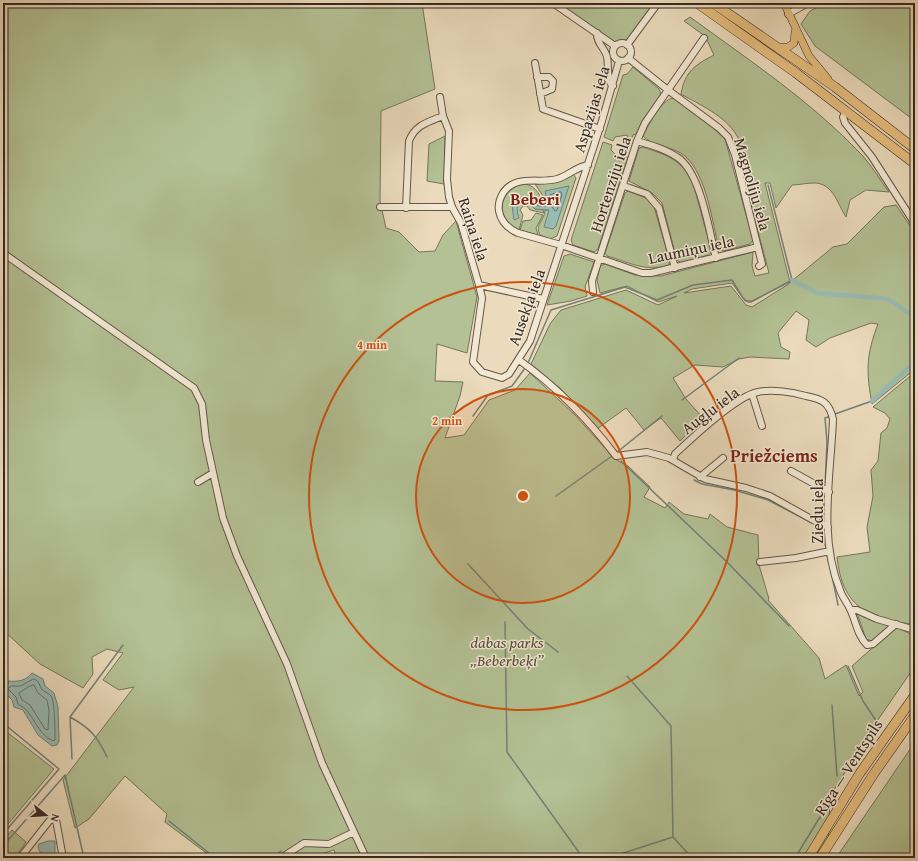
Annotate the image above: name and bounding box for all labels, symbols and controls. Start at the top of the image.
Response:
street label: Aspazijas iela [566,62,616,155]
street label: Hortenziju iela [583,133,637,235]
street label: Magnoliju iela [728,135,778,234]
district label: Beberi [510,186,560,211]
street label: Raiņa iela [452,194,496,264]
street label: Laumiņu iela [646,228,736,270]
street label: Ausekļa iela [501,265,551,349]
text: 4 min [357,336,387,353]
street label: Augļu iela [676,380,744,440]
text: 2 min [432,412,462,429]
district label: Priežciems [730,442,818,469]
street label: Ziedu iela [805,478,829,544]
centre of rings [516,489,530,503]
park label: dabas parks „Beberbeķi” [470,630,544,672]
street label: Rīga — Ventspils [808,714,888,820]
north arrow [26,795,66,835]
text: N [47,812,64,824]

